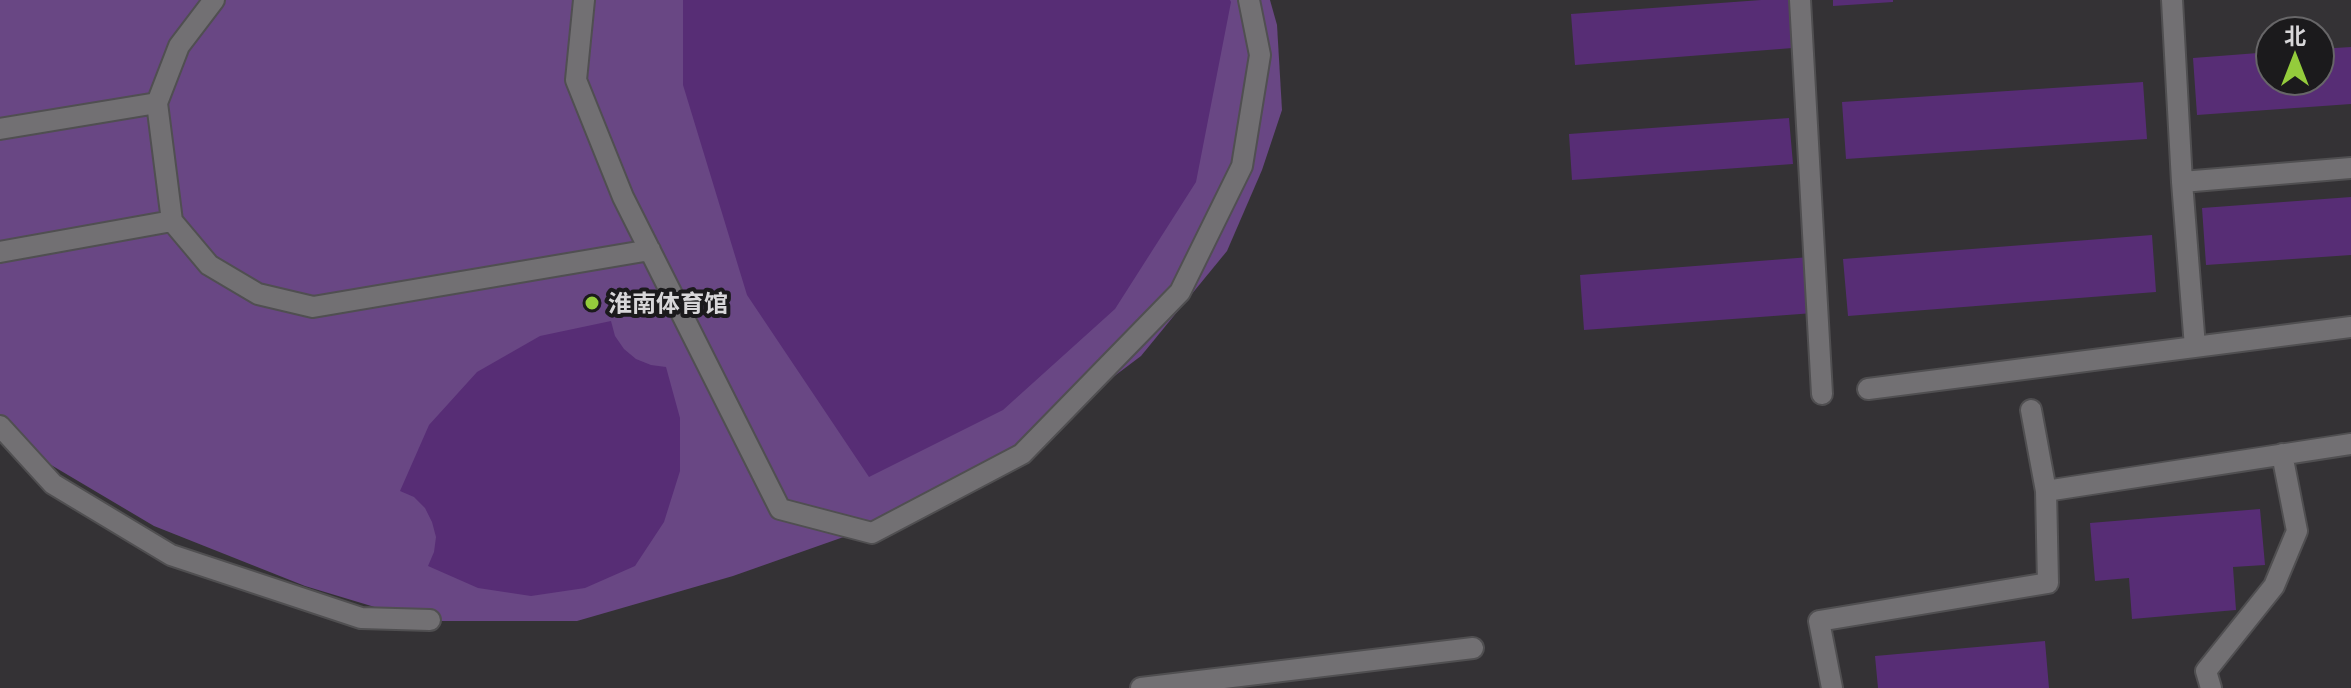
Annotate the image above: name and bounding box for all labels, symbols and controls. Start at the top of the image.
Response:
north arrow [2255,16,2335,96]
text: 北 [2284,18,2306,50]
place label: 淮南体育馆 [608,289,728,317]
marker: 淮南体育馆 [583,294,601,312]

